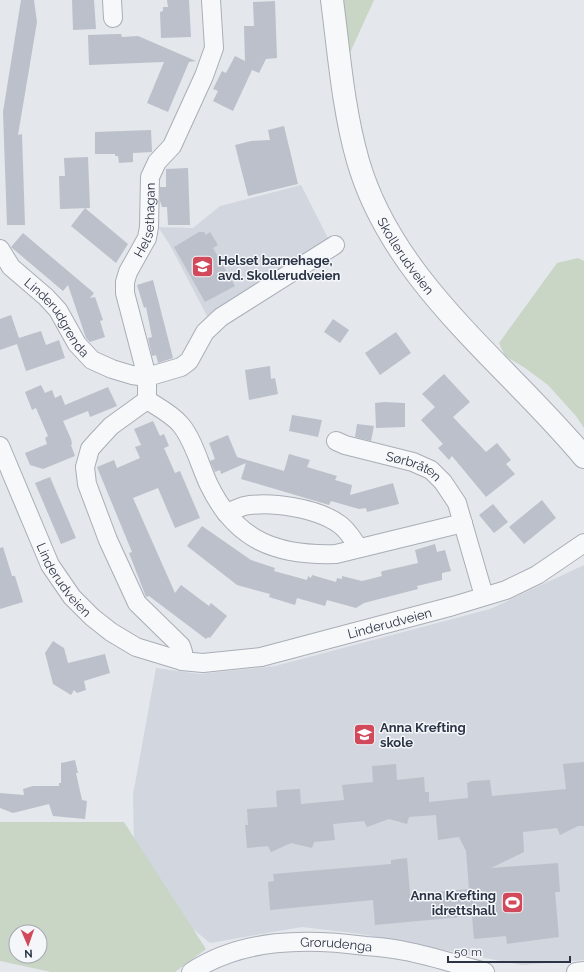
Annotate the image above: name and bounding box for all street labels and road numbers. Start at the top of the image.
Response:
street label: Helsethagan [131,183,158,260]
street label: Skollerudveien [374,215,437,297]
street label: Linderudgrenda [21,275,92,360]
street label: Sørbråten [384,449,444,484]
street label: Linderudveien [34,541,94,620]
street label: Linderudveien [346,605,433,642]
street label: Grorudenga [300,935,373,954]

